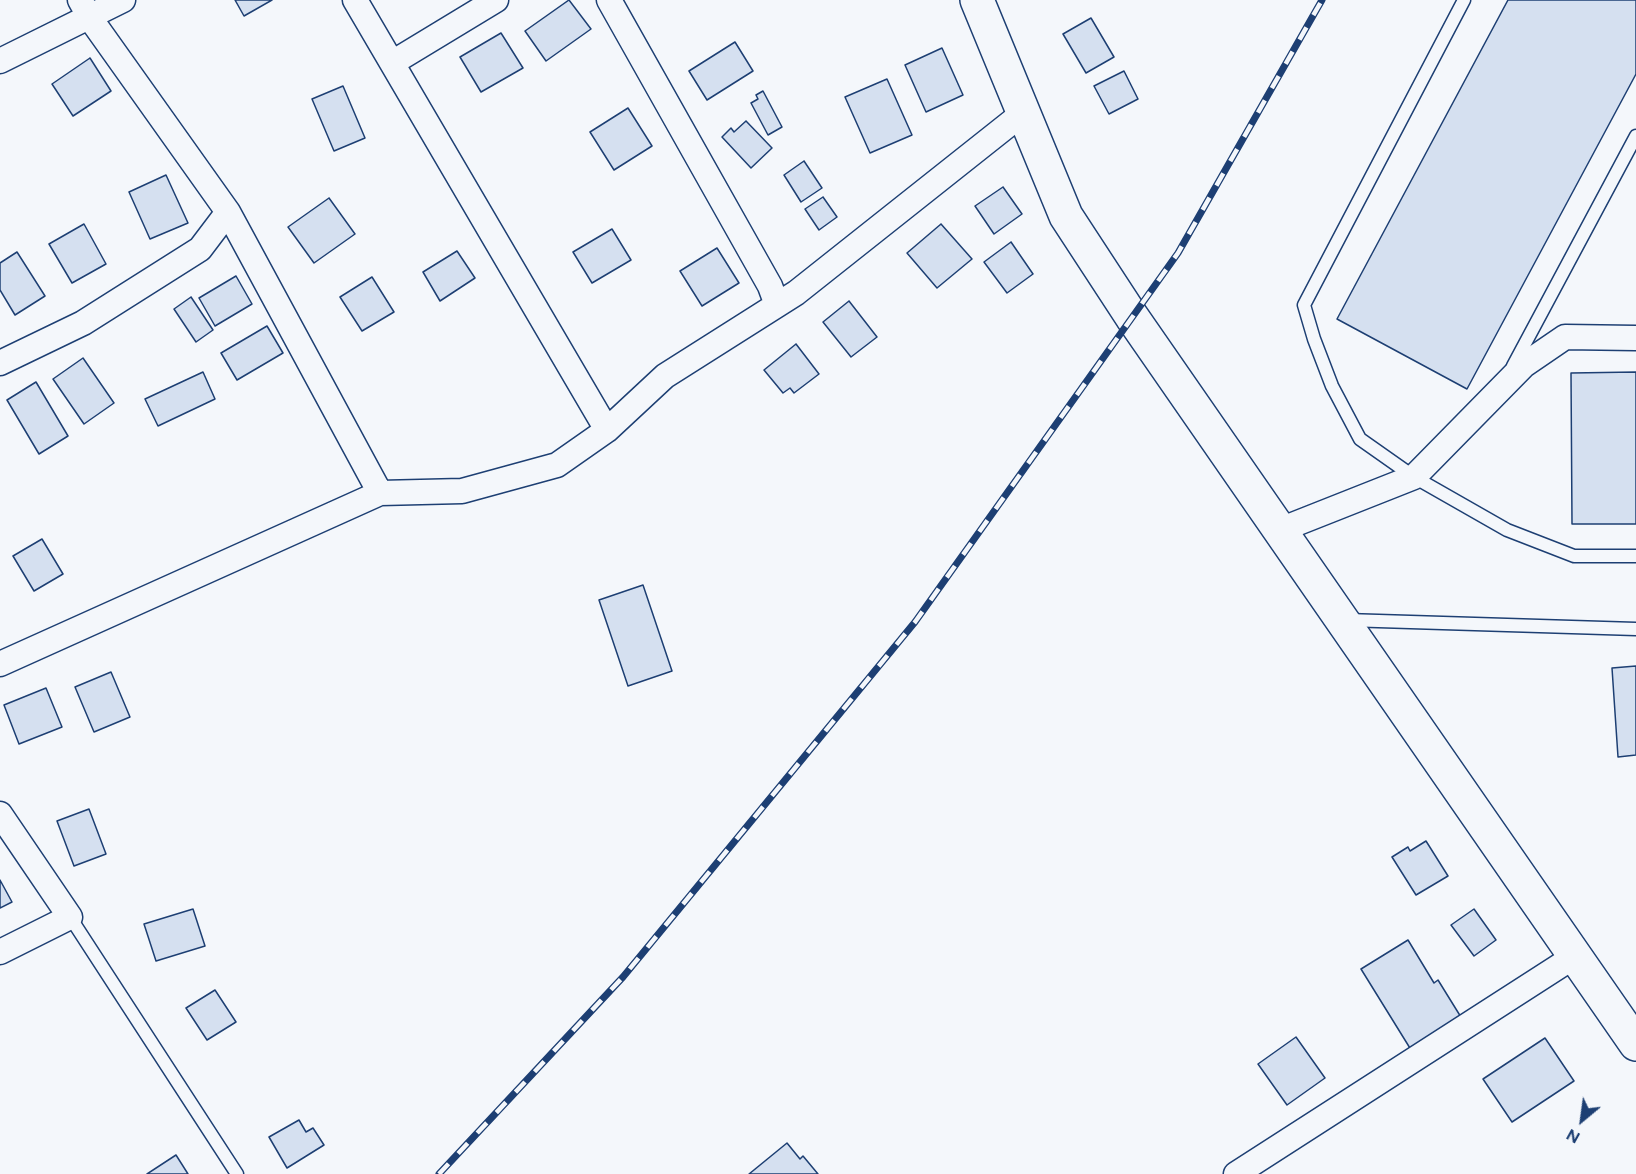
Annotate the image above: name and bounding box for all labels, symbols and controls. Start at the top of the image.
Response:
north arrow [1552,1090,1612,1150]
text: N [1563,1125,1583,1147]

